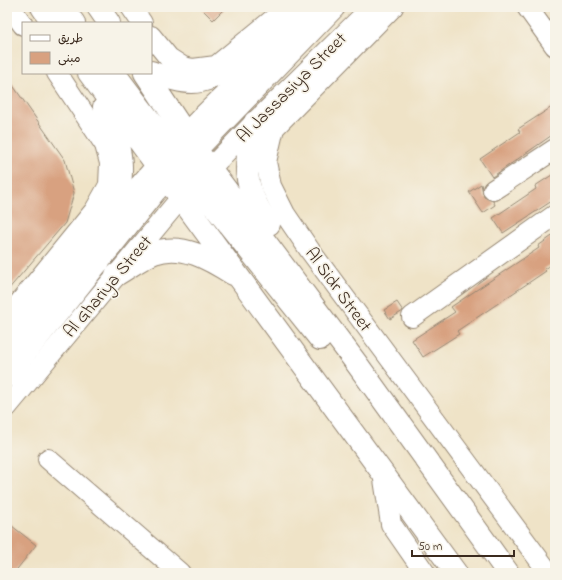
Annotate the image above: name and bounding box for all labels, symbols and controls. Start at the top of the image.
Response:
legend [22,22,152,74]
street label: Al Jassasiya Street [231,27,354,150]
text: طريق [58,30,83,48]
text: مبنى [58,50,81,68]
street label: Al Ghariya Street [58,230,159,344]
street label: Al Sidr Street [298,243,377,338]
scale bar [412,532,514,558]
text: 50 m [418,538,442,556]

